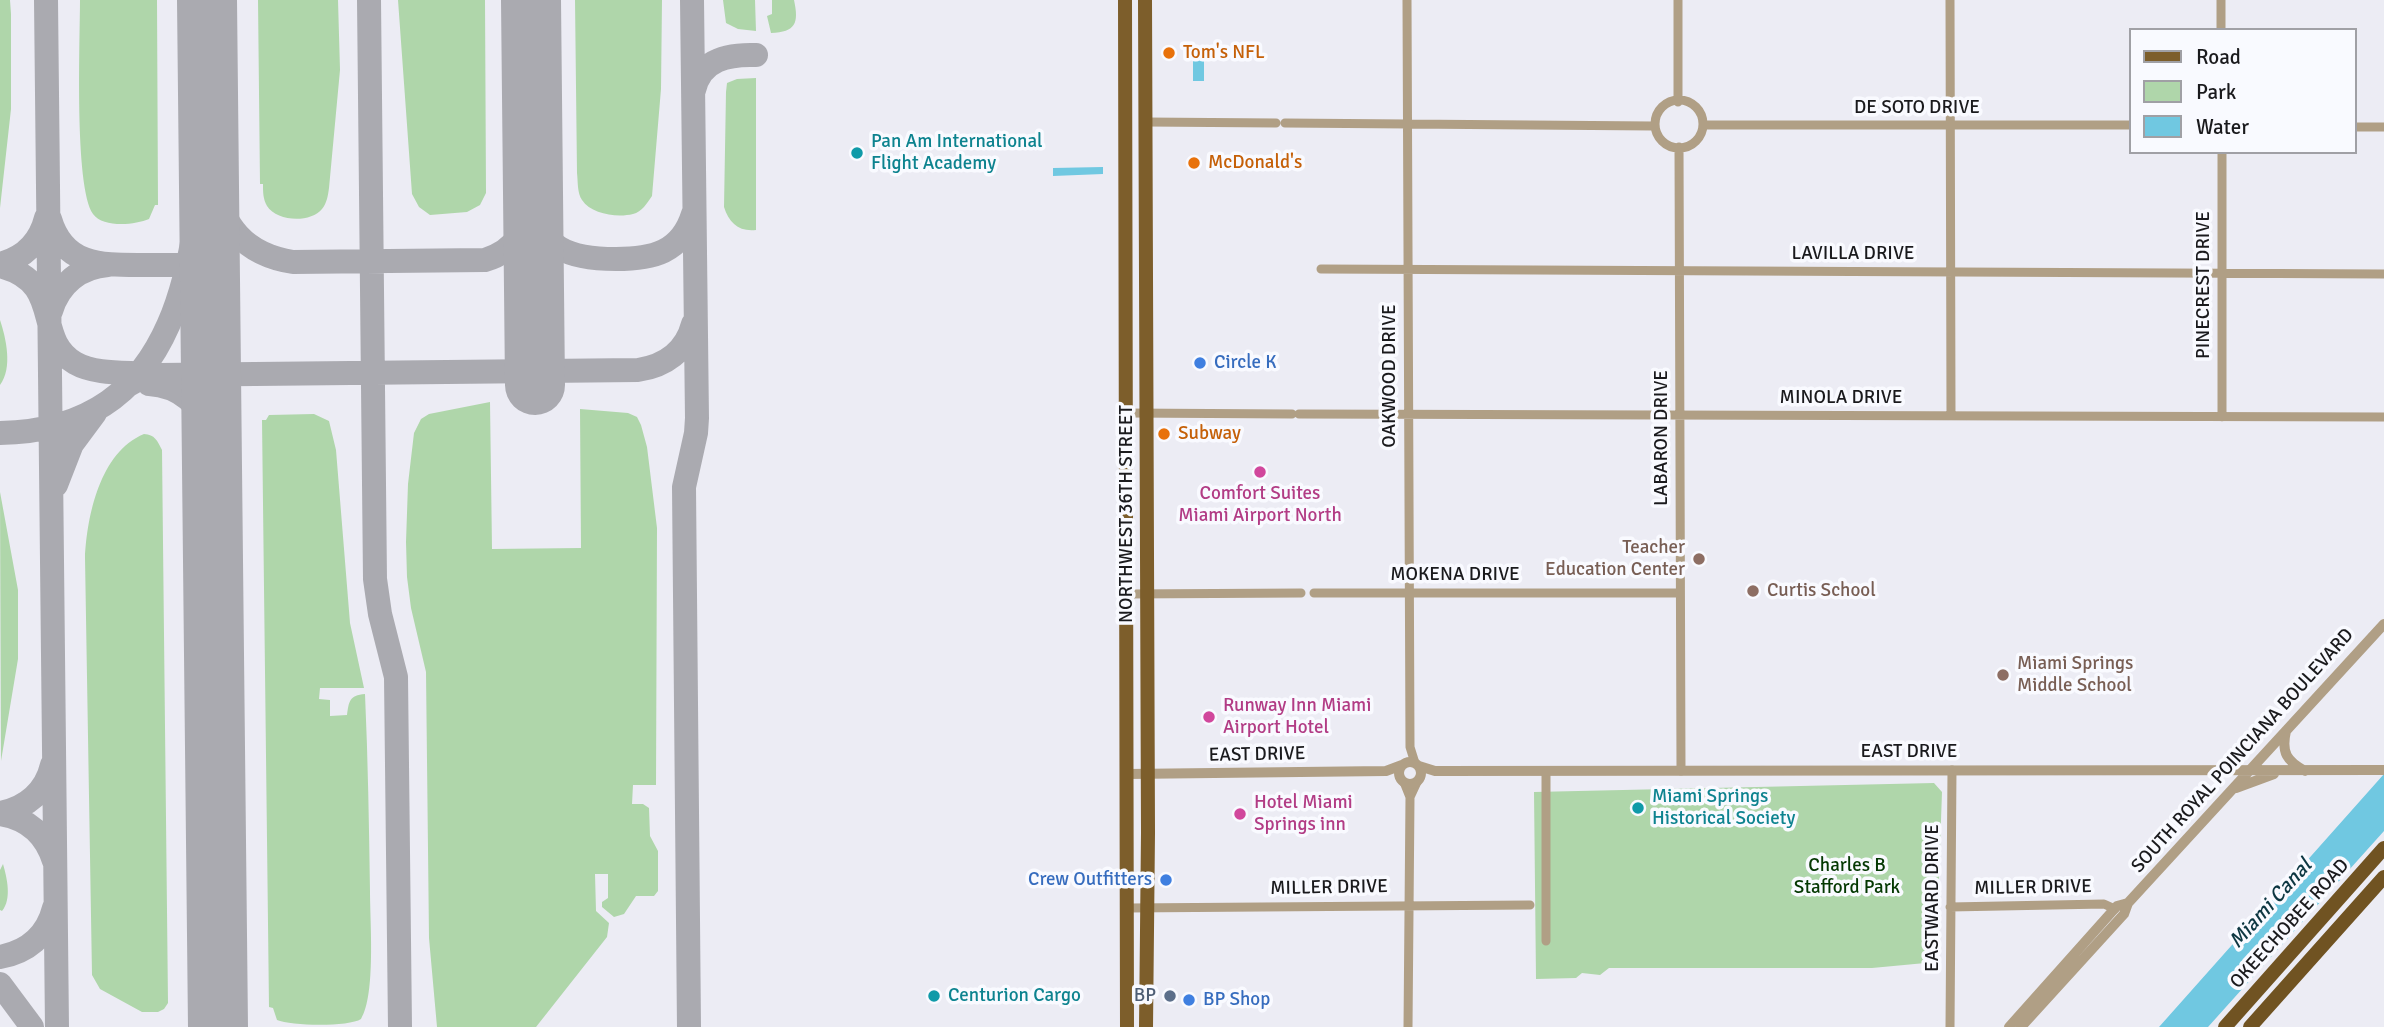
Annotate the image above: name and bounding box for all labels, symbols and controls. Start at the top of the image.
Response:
legend [2128,28,2356,154]
place label: Tom's NFL [1183,42,1265,64]
text: Road [2196,44,2241,70]
marker: Tom's NFL [1161,45,1177,61]
text: Park [2196,79,2236,105]
street label: DE SOTO DRIVE [1854,97,1980,119]
text: Water [2196,114,2249,140]
place label: Pan Am International Flight Academy [871,131,1043,175]
marker: Pan Am International Flight Academy [849,145,865,161]
place label: McDonald's [1208,152,1302,174]
marker: McDonald's [1186,155,1202,171]
street label: PINECREST DRIVE [2193,211,2215,359]
street label: LAVILLA DRIVE [1791,243,1915,265]
street label: OAKWOOD DRIVE [1379,304,1401,448]
place label: Circle K [1214,352,1277,374]
marker: Circle K [1192,355,1208,371]
street label: LABARON DRIVE [1651,370,1673,506]
street label: MINOLA DRIVE [1780,387,1902,409]
street label: NORTHWEST 36TH STREET [1116,405,1138,623]
place label: Subway [1178,423,1241,445]
marker: Subway [1156,426,1172,442]
marker: Comfort Suites Miami Airport North [1252,464,1268,480]
place label: Comfort Suites Miami Airport North [1178,483,1342,527]
place label: Teacher Education Center [1545,537,1685,581]
marker: Teacher Education Center [1691,551,1707,567]
street label: MOKENA DRIVE [1390,564,1520,586]
place label: Curtis School [1767,580,1876,602]
marker: Curtis School [1745,583,1761,599]
street label: SOUTH ROYAL POINCIANA BOULEVARD [2127,624,2359,878]
place label: Miami Springs Middle School [2017,653,2133,697]
marker: Miami Springs Middle School [1995,667,2011,683]
place label: Runway Inn Miami Airport Hotel [1223,695,1371,739]
marker: Runway Inn Miami Airport Hotel [1201,709,1217,725]
street label: EAST DRIVE [1861,741,1957,763]
street label: EAST DRIVE [1208,743,1306,767]
place label: Miami Springs Historical Society [1652,786,1795,830]
place label: Hotel Miami Springs inn [1254,792,1353,836]
marker: Miami Springs Historical Society [1630,800,1646,816]
marker: Hotel Miami Springs inn [1232,806,1248,822]
street label: EASTWARD DRIVE [1922,824,1944,972]
water label: Miami Canal [2224,854,2318,954]
park label: Charles B Stafford Park [1794,855,1900,899]
street label: OKEECHOBEE ROAD [2226,855,2354,993]
place label: Crew Outfitters [1028,869,1152,891]
marker: Crew Outfitters [1158,872,1174,888]
street label: MILLER DRIVE [1270,876,1388,900]
street label: MILLER DRIVE [1974,876,2092,900]
place label: Centurion Cargo [948,985,1081,1007]
place label: BP [1134,985,1156,1007]
marker: Centurion Cargo [926,988,942,1004]
marker: BP [1162,988,1178,1004]
place label: BP Shop [1203,989,1270,1011]
marker: BP Shop [1181,992,1197,1008]

